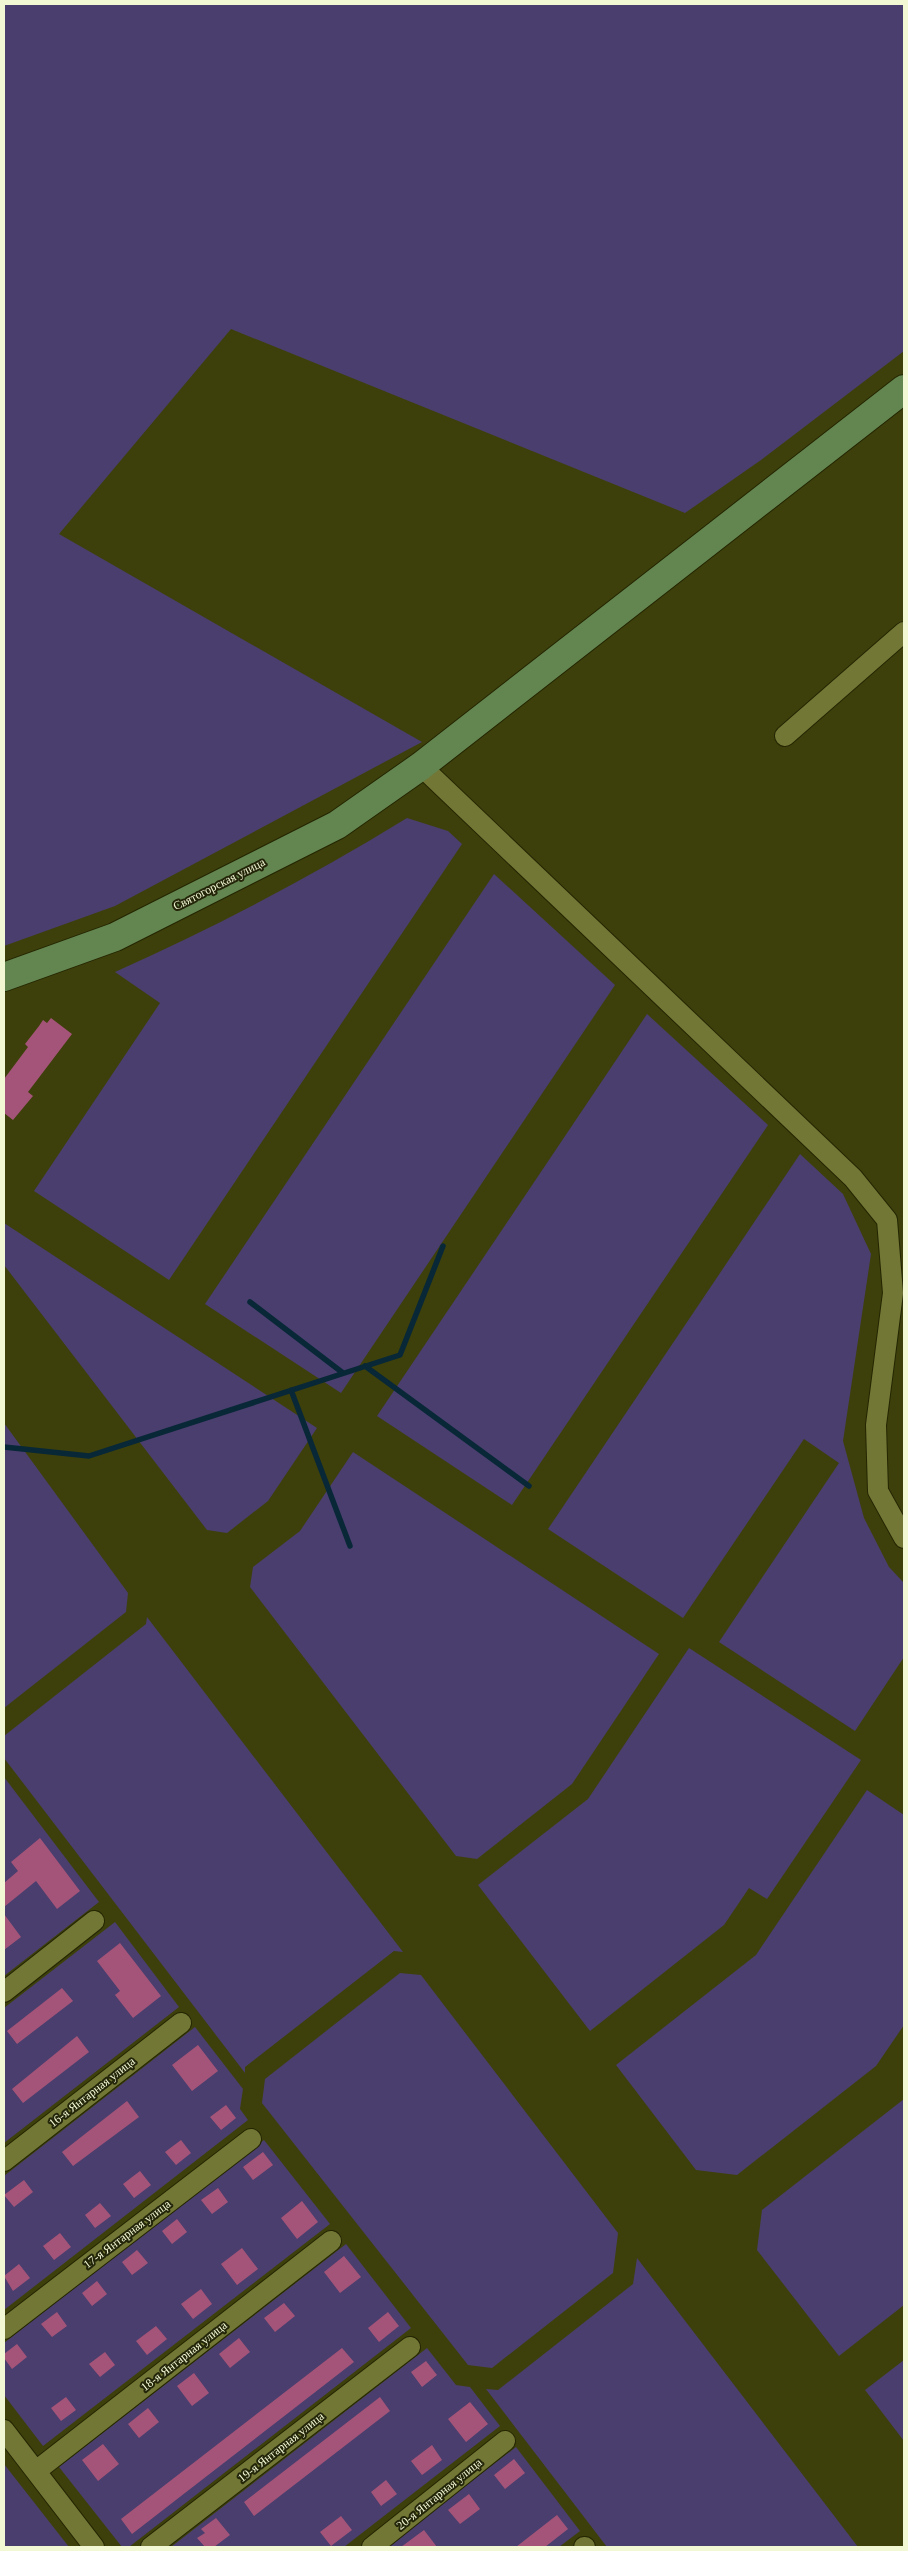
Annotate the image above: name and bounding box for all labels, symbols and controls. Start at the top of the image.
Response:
street label: Святогорская улица [171,854,268,913]
street label: 16-я Янтарная улица [46,2054,138,2130]
street label: 17-я Янтарная улица [81,2196,174,2271]
street label: 18-я Янтарная улица [138,2318,230,2394]
street label: 19-я Янтарная улица [235,2409,327,2485]
street label: 20-я Янтарная улица [394,2455,485,2533]

